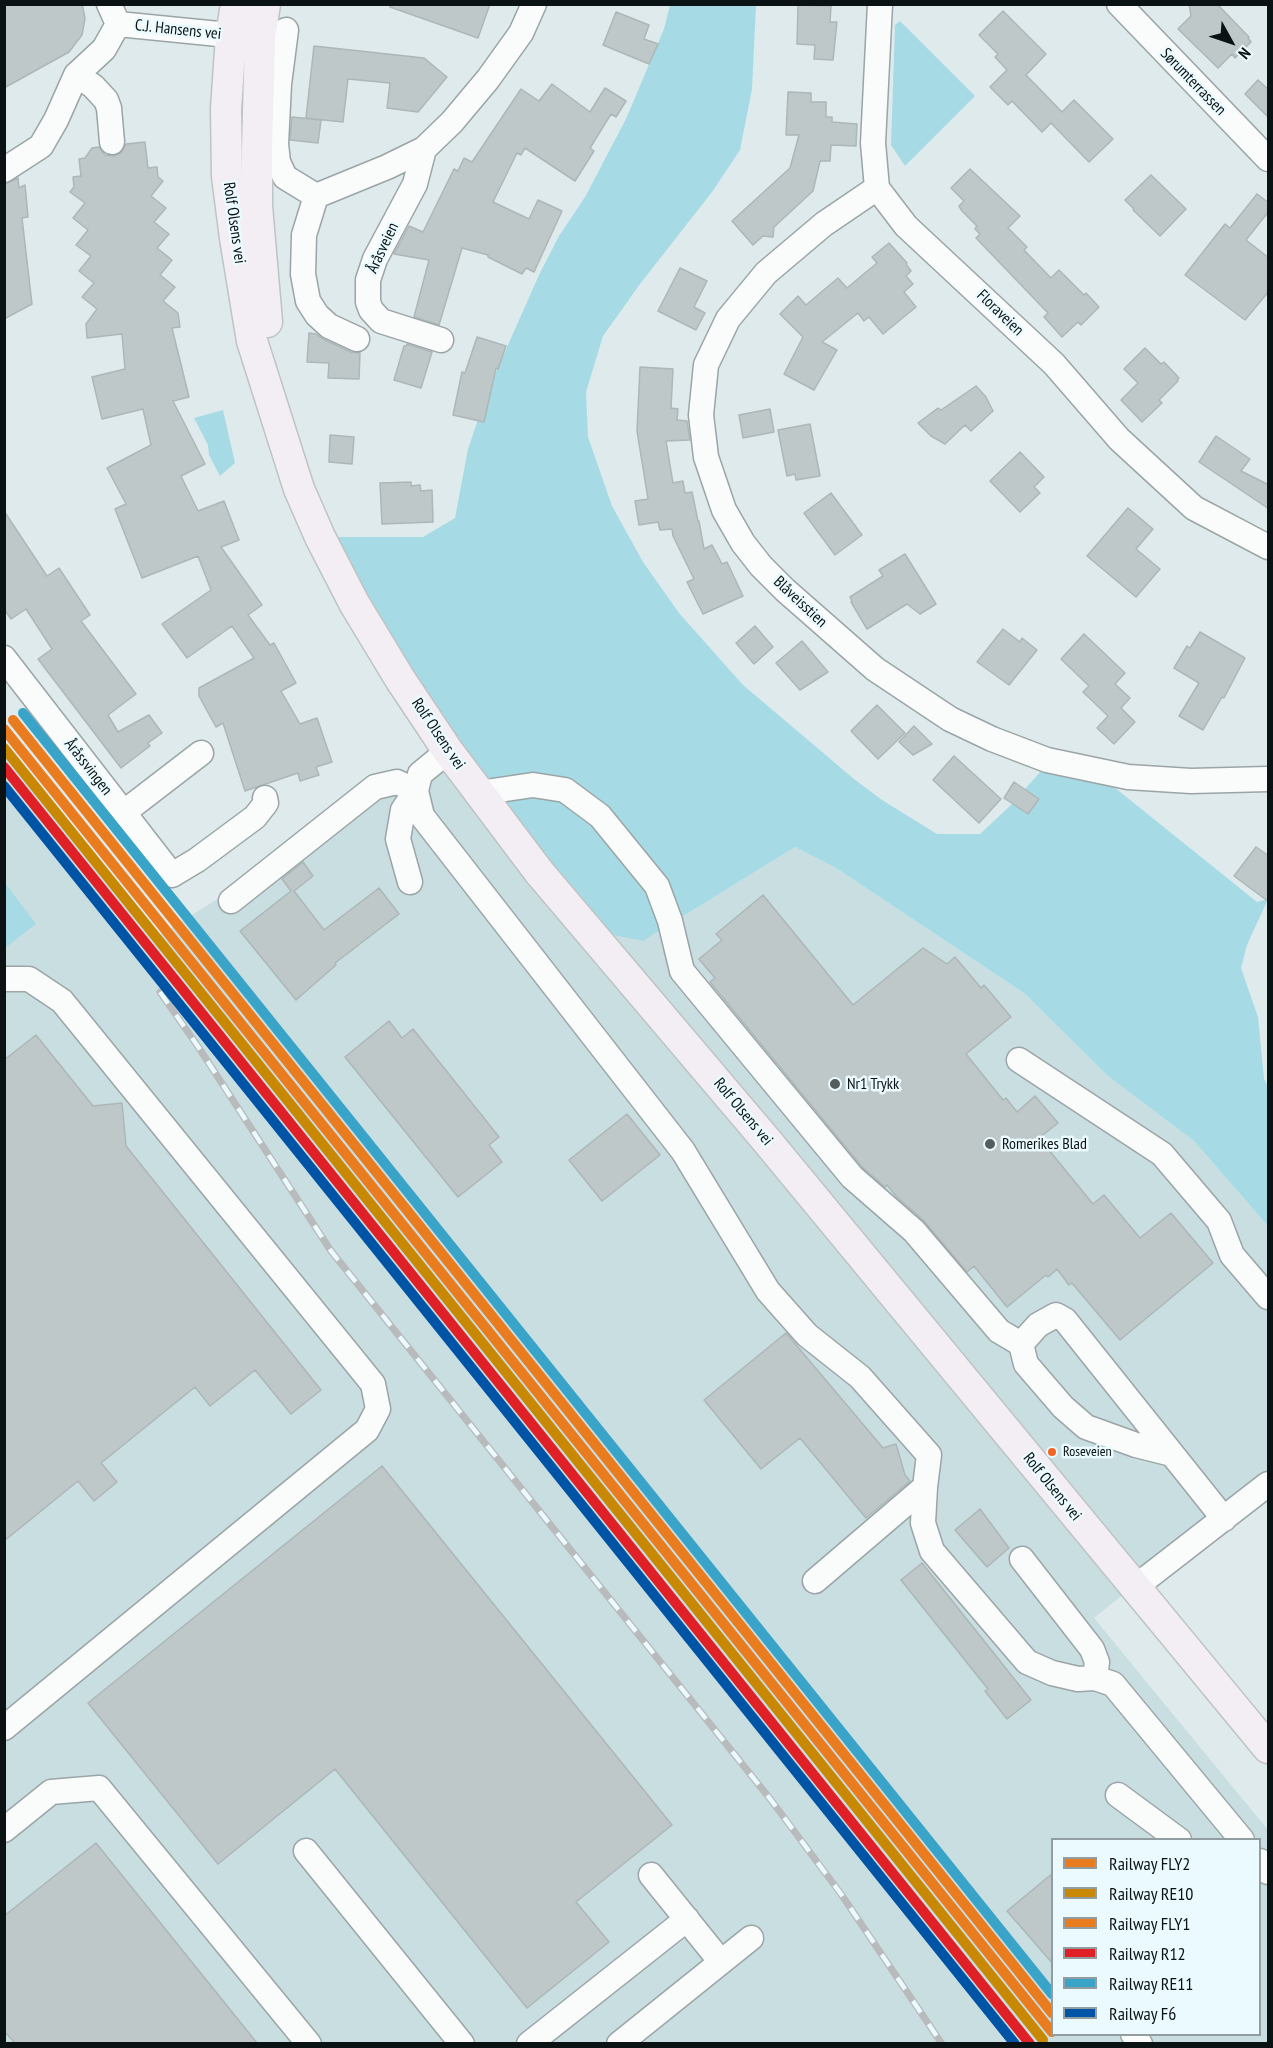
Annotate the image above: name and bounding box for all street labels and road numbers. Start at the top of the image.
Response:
street label: C.J. Hansens vei [134,16,222,44]
street label: Sørumterrassen [1156,44,1230,120]
street label: Rolf Olsens vei [219,181,249,265]
street label: Åråsveien [363,220,403,276]
street label: Floraveien [972,286,1028,340]
street label: Blåveisstien [769,572,831,632]
street label: Rolf Olsens vei [407,695,469,773]
street label: Åråssvingen [60,735,116,799]
street label: Rolf Olsens vei [709,1074,777,1150]
street label: Rolf Olsens vei [1019,1449,1085,1525]

